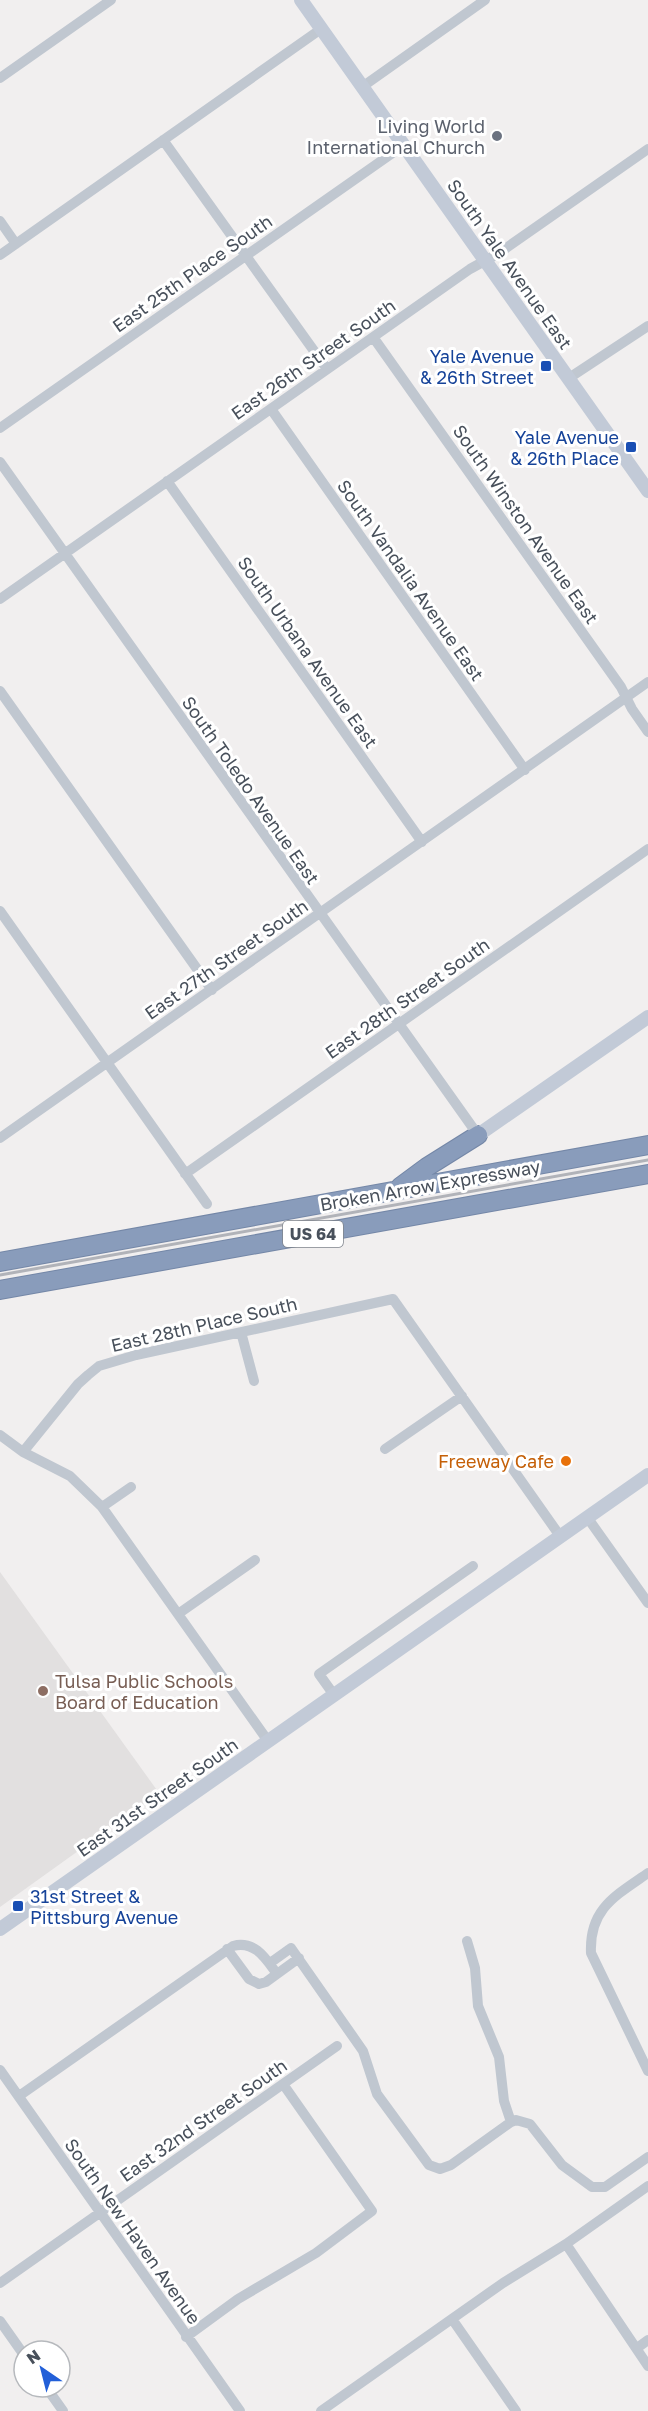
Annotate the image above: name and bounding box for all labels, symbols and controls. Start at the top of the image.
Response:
place label: Living World International Church [306,115,485,158]
marker: Living World International Church [490,129,504,143]
street label: South Yale Avenue East [443,175,577,353]
street label: East 25th Place South [108,210,276,336]
street label: East 26th Street South [227,294,399,424]
place label: Yale Avenue & 26th Street [420,345,534,388]
marker: Yale Avenue & 26th Street [539,359,553,373]
street label: South Winston Avenue East [449,420,603,628]
place label: Yale Avenue & 26th Place [510,426,619,469]
marker: Yale Avenue & 26th Place [624,440,638,454]
street label: South Vandalia Avenue East [333,475,489,685]
street label: South Urbana Avenue East [233,552,383,752]
street label: South Toledo Avenue East [178,692,324,888]
street label: East 27th Street South [140,894,312,1024]
street label: East 28th Street South [321,933,493,1063]
street label: Broken Arrow Expressway [318,1155,542,1215]
road number: US 64 [283,1221,343,1247]
street label: East 28th Place South [109,1292,299,1356]
place label: Freeway Cafe [438,1450,554,1472]
marker: Freeway Cafe [559,1454,573,1468]
place label: Tulsa Public Schools Board of Education [55,1670,233,1713]
marker: Tulsa Public Schools Board of Education [36,1684,50,1698]
street label: East 31st Street South [72,1733,242,1861]
place label: 31st Street & Pittsburg Avenue [30,1885,178,1928]
marker: 31st Street & Pittsburg Avenue [11,1899,25,1913]
street label: East 32nd Street South [115,2054,291,2186]
street label: South New Haven Avenue [60,2134,206,2328]
north arrow [12,2339,72,2399]
text: N [23,2345,44,2368]

